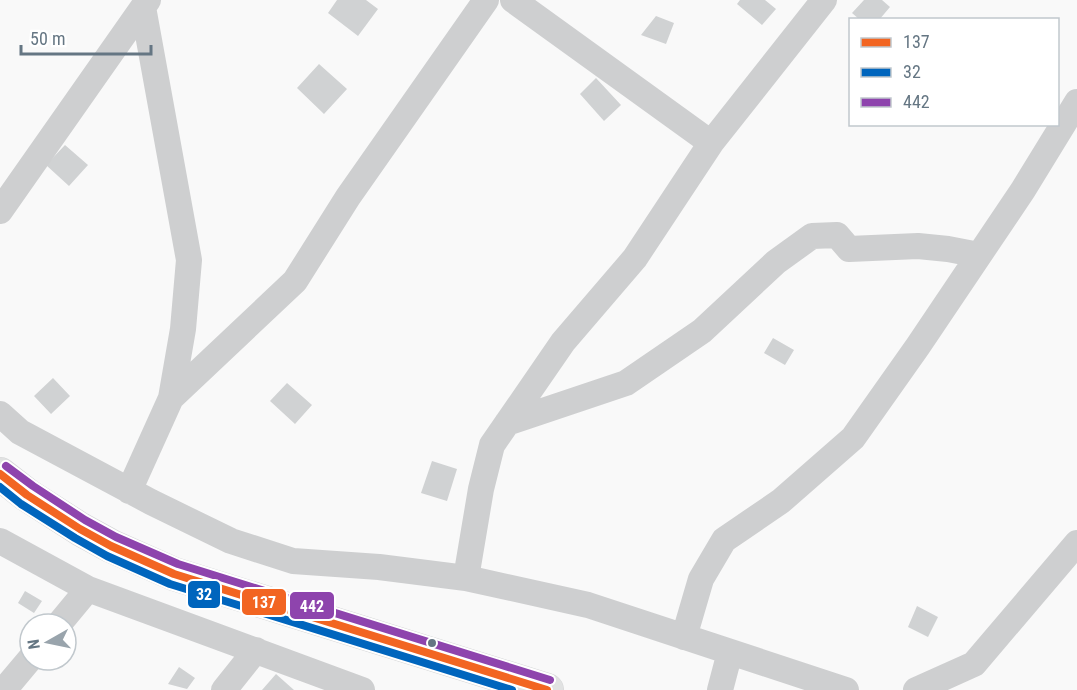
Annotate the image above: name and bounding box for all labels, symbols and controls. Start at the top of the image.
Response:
scale bar [21,18,152,56]
legend [849,18,1059,126]
text: 50 m [30,28,65,49]
text: 137 [903,31,930,52]
text: 32 [903,61,921,82]
text: 442 [903,91,930,112]
line badge: 32 [187,580,221,609]
text: 32 [196,585,212,604]
line badge: 137 [241,588,287,616]
line badge: 442 [289,591,335,620]
text: 137 [252,593,276,612]
text: 442 [300,597,324,616]
north arrow [18,612,78,672]
unlabelled marker [426,637,438,649]
text: N [24,638,44,651]

